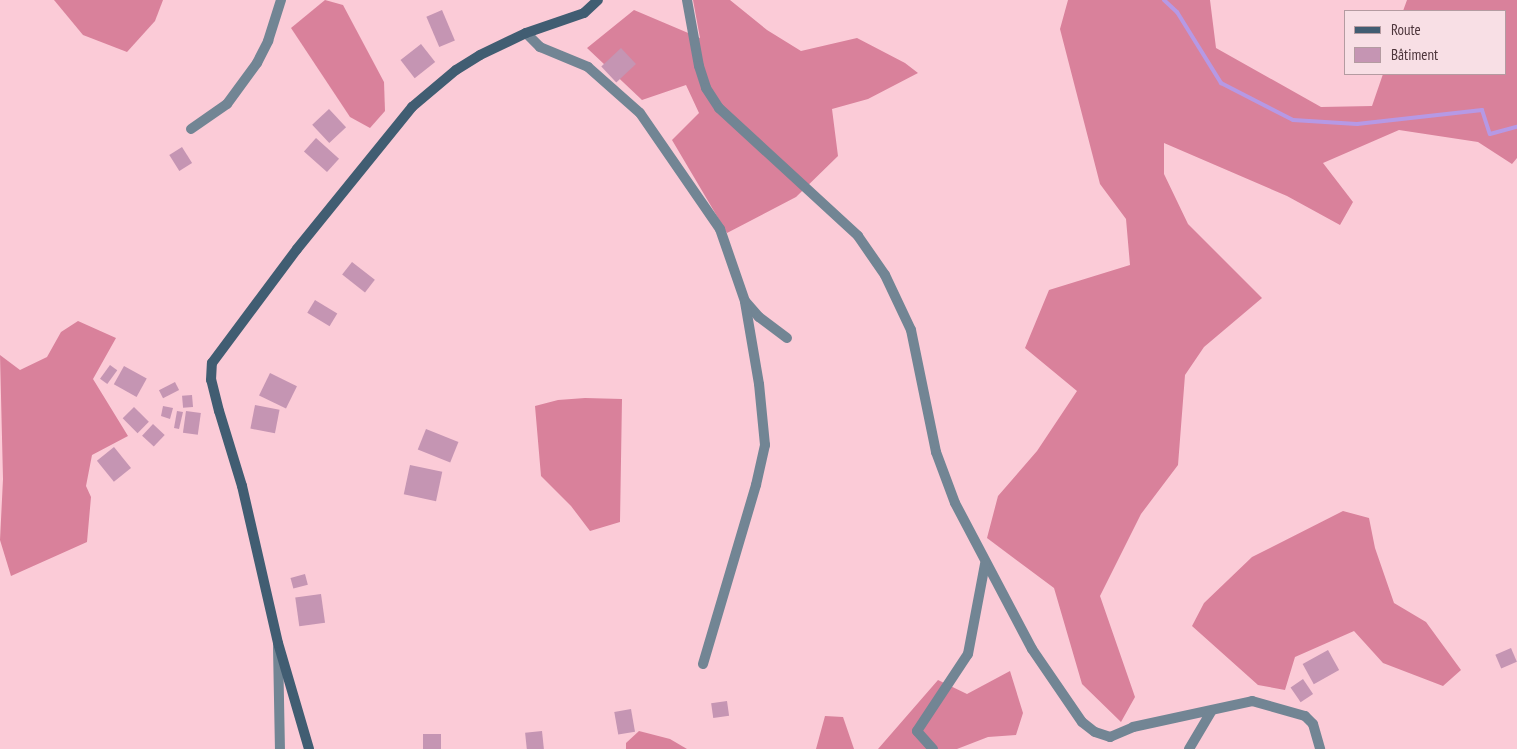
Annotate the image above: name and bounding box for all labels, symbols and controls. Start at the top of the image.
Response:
legend [1344,10,1507,75]
text: Route [1391,20,1421,39]
text: Bâtiment [1391,45,1438,64]

